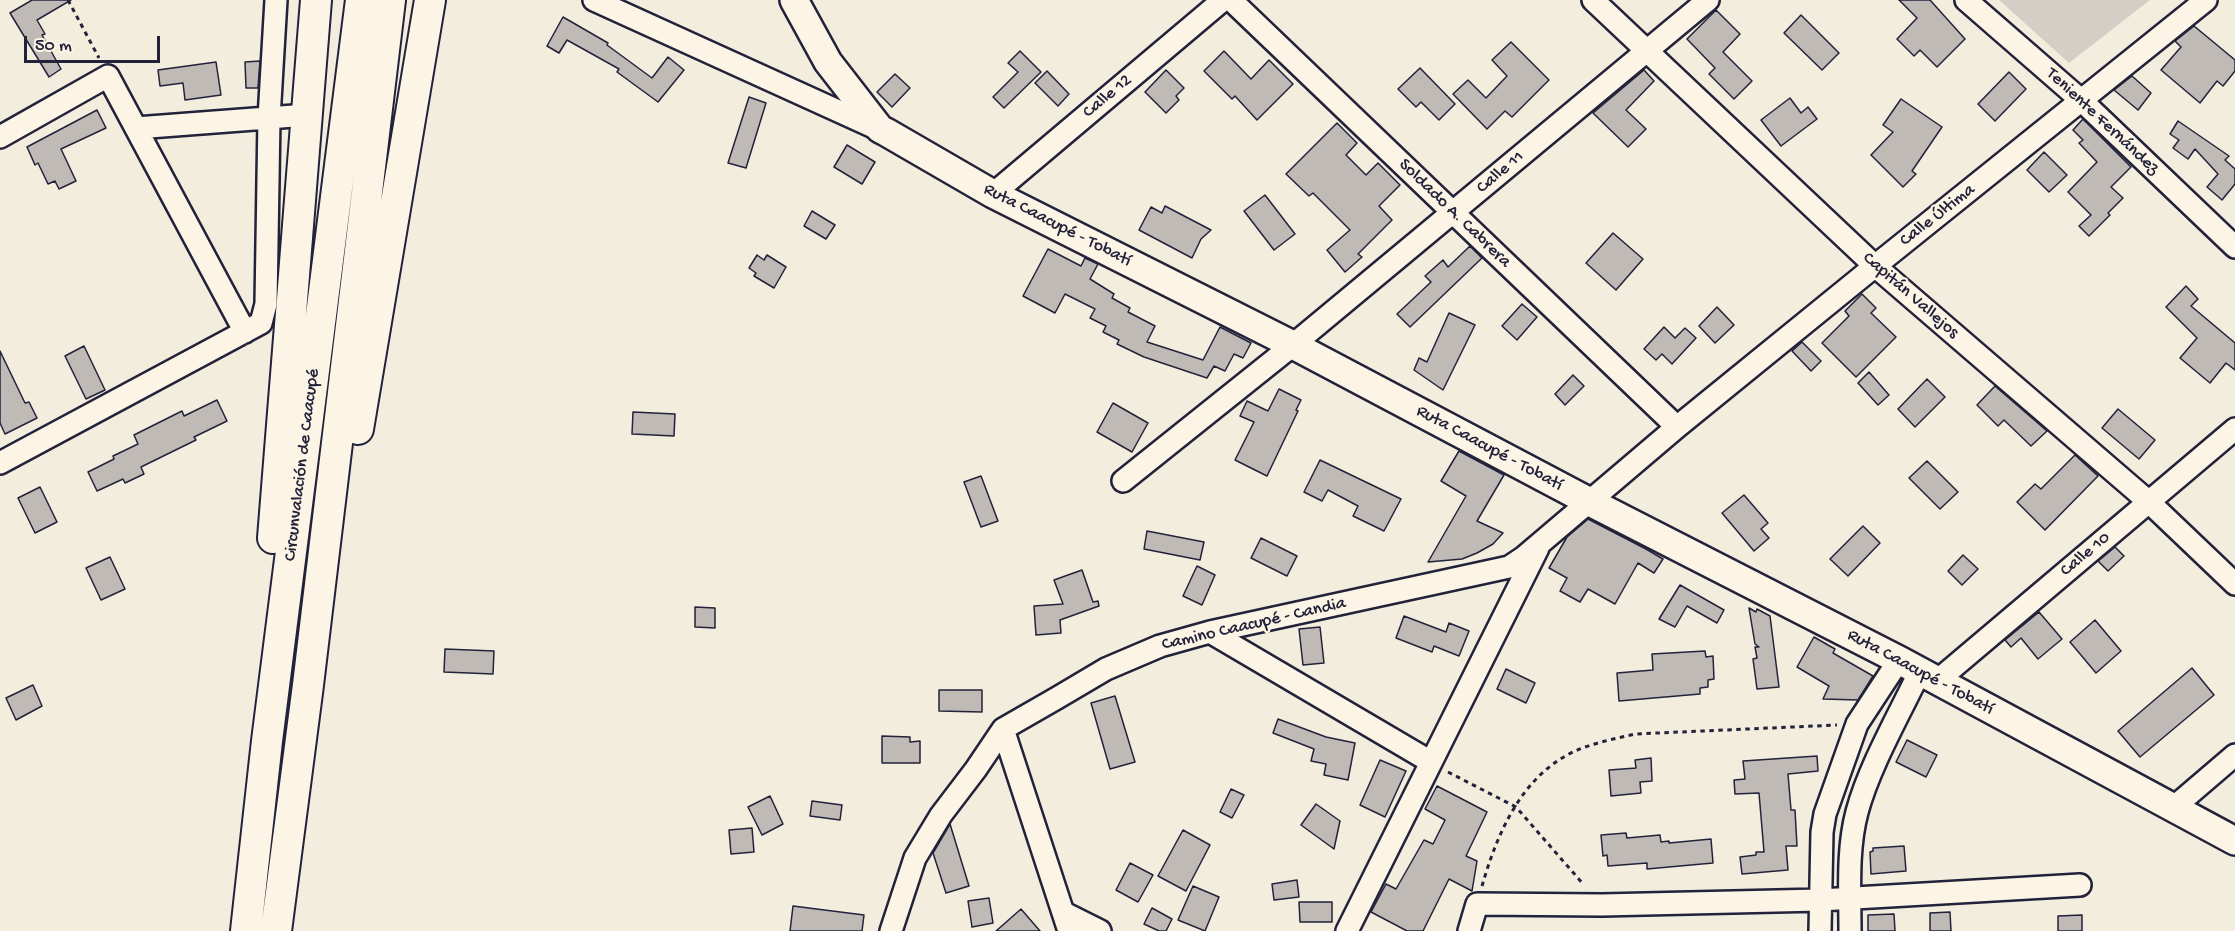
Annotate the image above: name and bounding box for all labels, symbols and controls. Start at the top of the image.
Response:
scale bar [27,24,164,62]
text: 50 m [35,36,72,57]
street label: Teniente Fernández [2041,64,2163,180]
street label: Calle 12 [1079,70,1137,124]
street label: Calle 11 [1473,147,1529,199]
street label: Soldado A. Cabrera [1393,155,1515,273]
street label: Ruta Caacupé - Tobatí [979,179,1135,273]
street label: Calle Última [1896,180,1980,252]
street label: Capitán Vallejos [1857,248,1963,344]
street label: Circunvalación de Caacupé [280,368,326,562]
street label: Ruta Caacupé - Tobatí [1412,401,1566,497]
street label: Calle 10 [2057,528,2115,582]
street label: Camino Caacupé - Candia [1160,593,1348,657]
street label: Ruta Caacupé - Tobatí [1843,625,1997,721]

